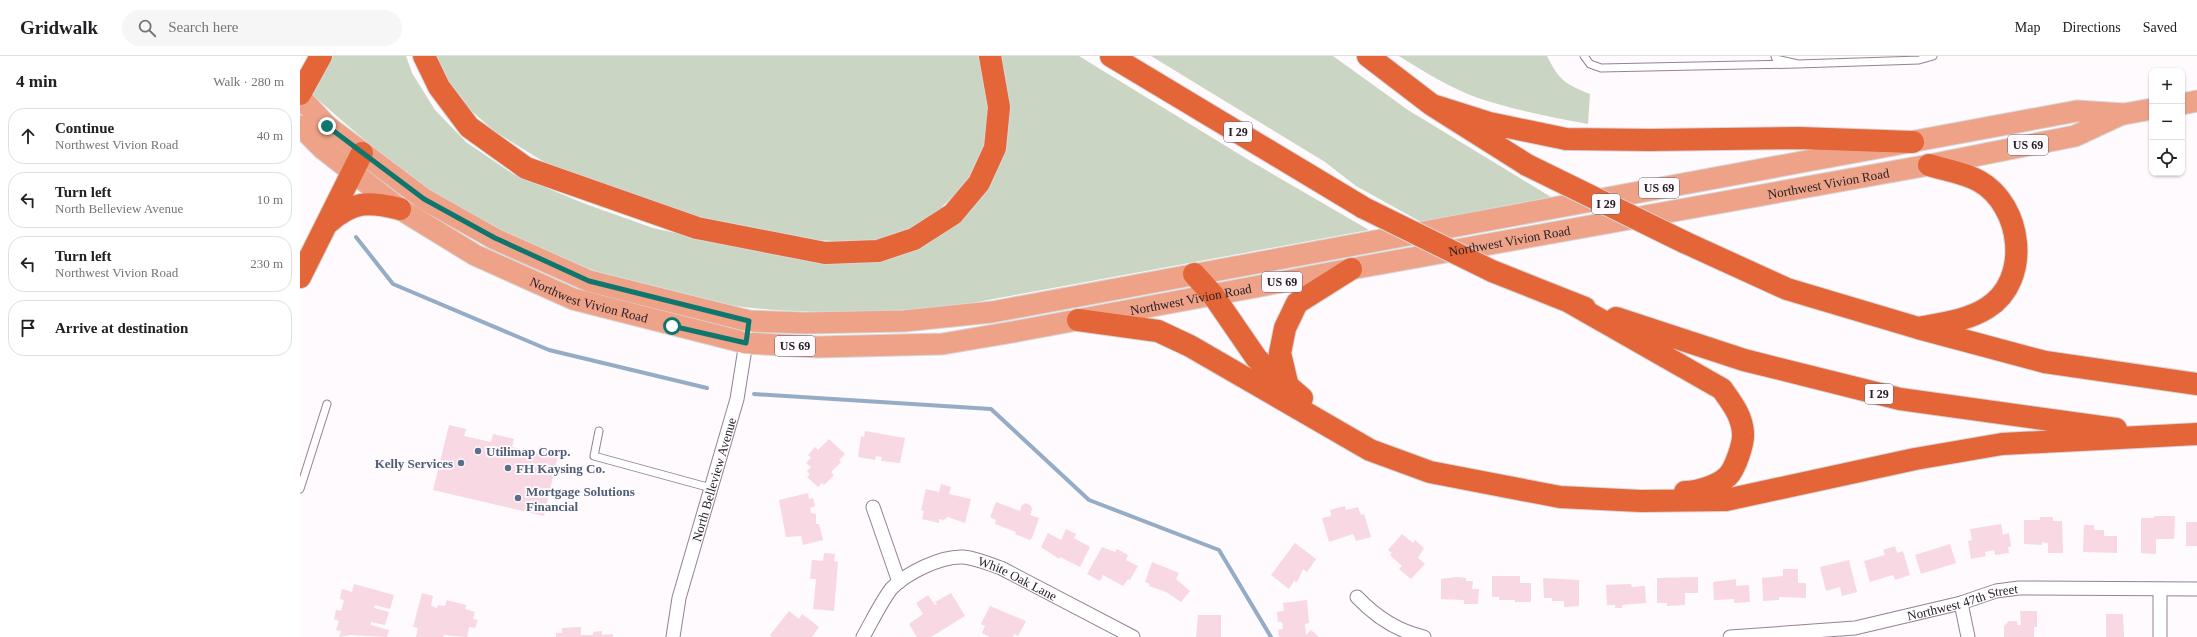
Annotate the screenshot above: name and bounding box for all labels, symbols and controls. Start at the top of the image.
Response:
search box [122,10,402,46]
text: Gridwalk [20,17,98,38]
icon: search [136,17,158,39]
text: Search here [168,19,239,35]
text: Map [2015,20,2040,35]
text: Directions [2062,20,2121,35]
text: Saved [2143,20,2177,35]
map controls [2149,68,2185,176]
button: + [2149,68,2185,104]
text: 4 min [16,72,57,91]
text: Walk · 280 m [213,74,284,89]
button: − [2149,104,2185,140]
route end [318,117,336,135]
text: Continue [55,120,114,136]
road number: I 29 [1224,122,1252,142]
icon: ahead [17,125,39,147]
text: 40 m [257,128,283,143]
road number: US 69 [2008,135,2048,155]
text: Northwest Vivion Road [55,137,178,152]
button: locate [2149,140,2185,176]
street label: Northwest Vivion Road [1766,165,1891,201]
road number: US 69 [1639,178,1679,198]
text: Turn left [55,184,112,200]
icon: left [17,189,39,211]
text: 10 m [257,192,283,207]
road number: I 29 [1592,194,1620,214]
text: North Belleview Avenue [55,201,183,216]
street label: Northwest Vivion Road [1447,222,1572,259]
text: Turn left [55,248,112,264]
icon: left [17,253,39,275]
text: 230 m [250,256,283,271]
text: Northwest Vivion Road [55,265,178,280]
road number: US 69 [1262,272,1302,292]
street label: Northwest Vivion Road [528,273,650,325]
street label: Northwest Vivion Road [1129,280,1253,317]
icon: arrive [17,317,39,339]
route start [663,317,681,335]
text: Arrive at destination [55,320,188,336]
road number: US 69 [775,336,815,356]
road number: I 29 [1865,384,1893,404]
street label: North Belleview Avenue [688,415,739,543]
place label: Utilimap Corp. [486,444,571,459]
marker: Utilimap Corp. [473,446,483,456]
place label: Kelly Services [375,456,453,471]
marker: Kelly Services [456,458,466,468]
place label: FH Kaysing Co. [516,461,605,476]
marker: FH Kaysing Co. [503,463,513,473]
place label: Mortgage Solutions Financial [526,484,635,514]
marker: Mortgage Solutions Financial [513,493,523,503]
street label: White Oak Lane [976,553,1060,604]
street label: Northwest 47th Street [1905,581,2019,623]

